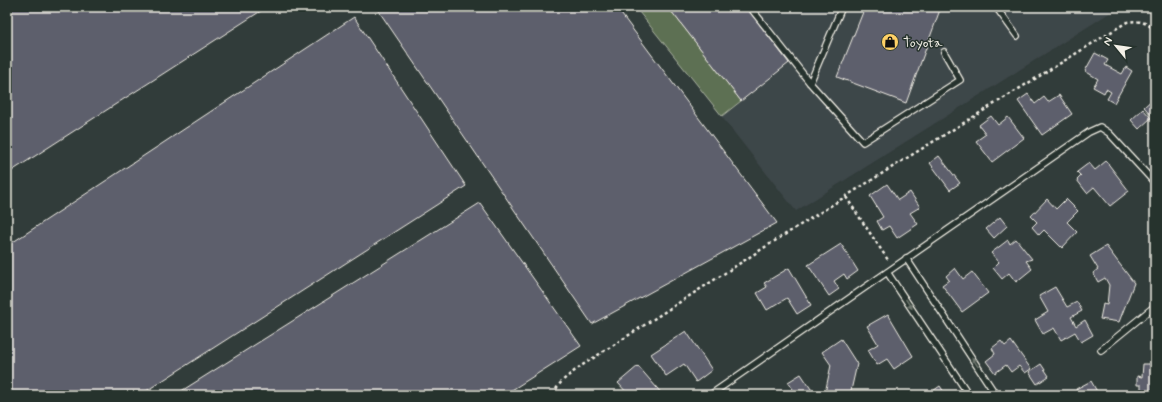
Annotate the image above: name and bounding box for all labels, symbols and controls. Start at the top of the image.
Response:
north arrow [1096,26,1136,66]
shop icon: Toyota [880,32,900,52]
place label: Toyota [903,34,943,52]
text: N [1100,35,1116,48]
one-way arrow [905,298,912,310]
one-way arrow [971,357,978,368]

